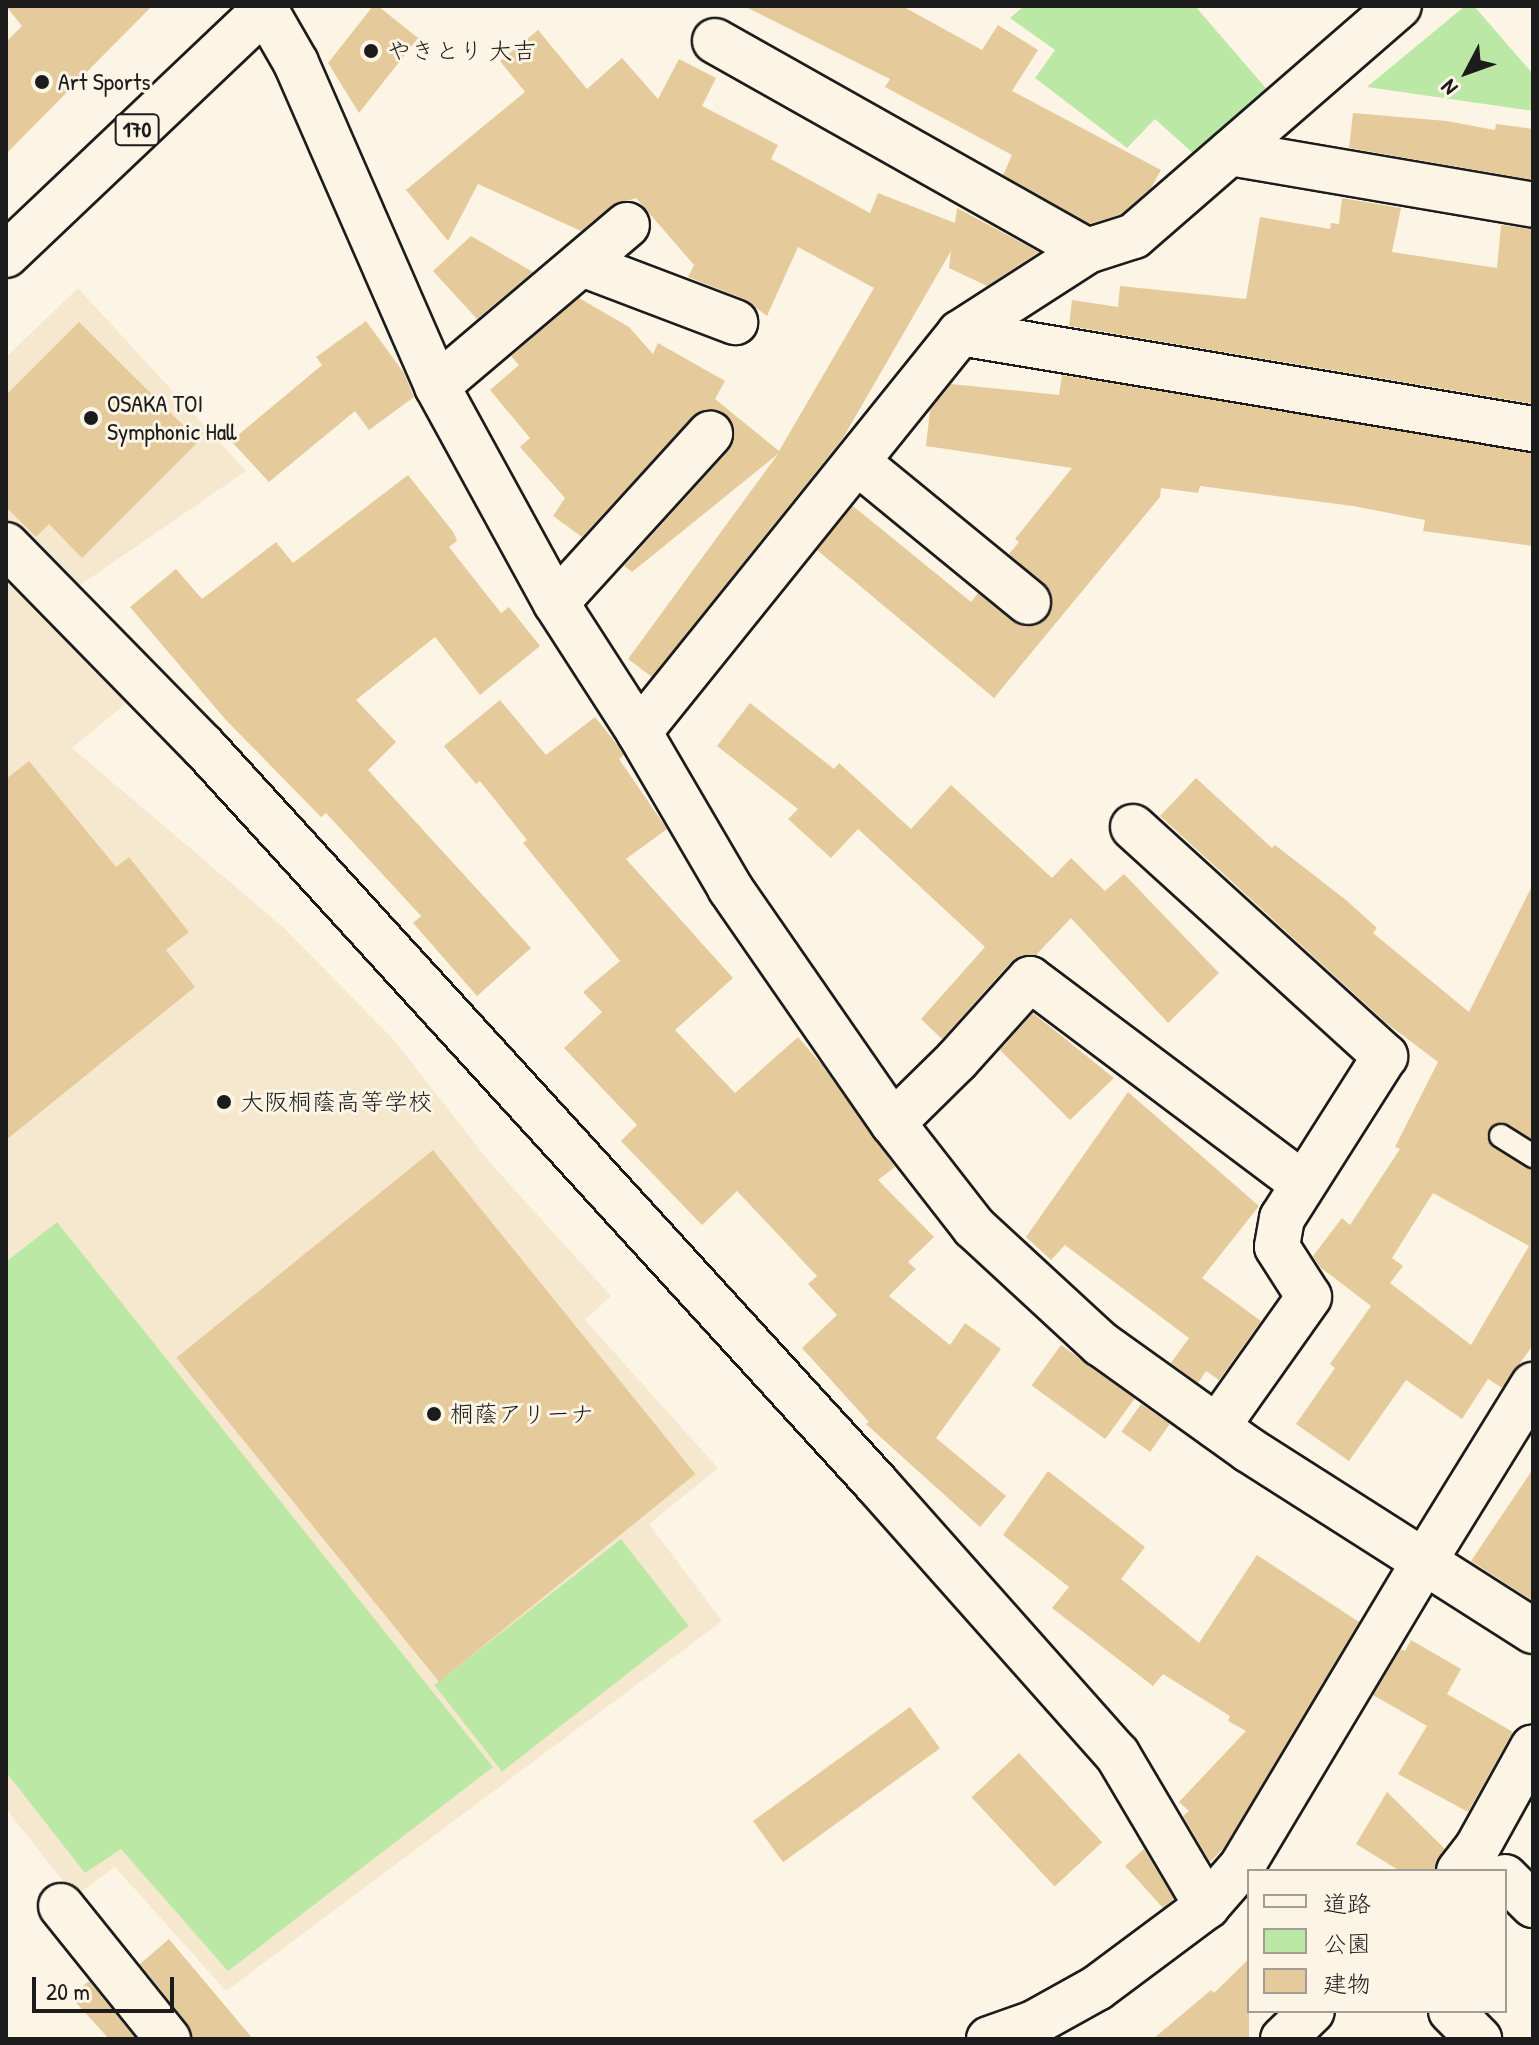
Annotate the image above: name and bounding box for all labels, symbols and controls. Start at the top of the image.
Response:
north arrow [1427,32,1507,112]
place label: やきとり 大吉 [387,37,537,65]
marker: やきとり 大吉 [362,42,380,60]
place label: Art Sports [58,68,150,96]
marker: Art Sports [33,73,51,91]
text: N [1434,73,1464,102]
road number: 170 [113,112,161,148]
place label: OSAKA TOI Symphonic Hall [107,390,237,446]
marker: OSAKA TOI Symphonic Hall [82,409,100,427]
place label: 大阪桐蔭高等学校 [240,1088,432,1116]
marker: 大阪桐蔭高等学校 [215,1093,233,1111]
place label: 桐蔭アリーナ [450,1400,594,1428]
marker: 桐蔭アリーナ [425,1405,443,1423]
legend [1247,1869,1507,2013]
text: 道路 [1323,1887,1371,1919]
text: 公園 [1323,1927,1371,1959]
scale bar [36,1961,178,2011]
text: 建物 [1323,1967,1371,1999]
text: 20 m [46,1975,90,2007]

